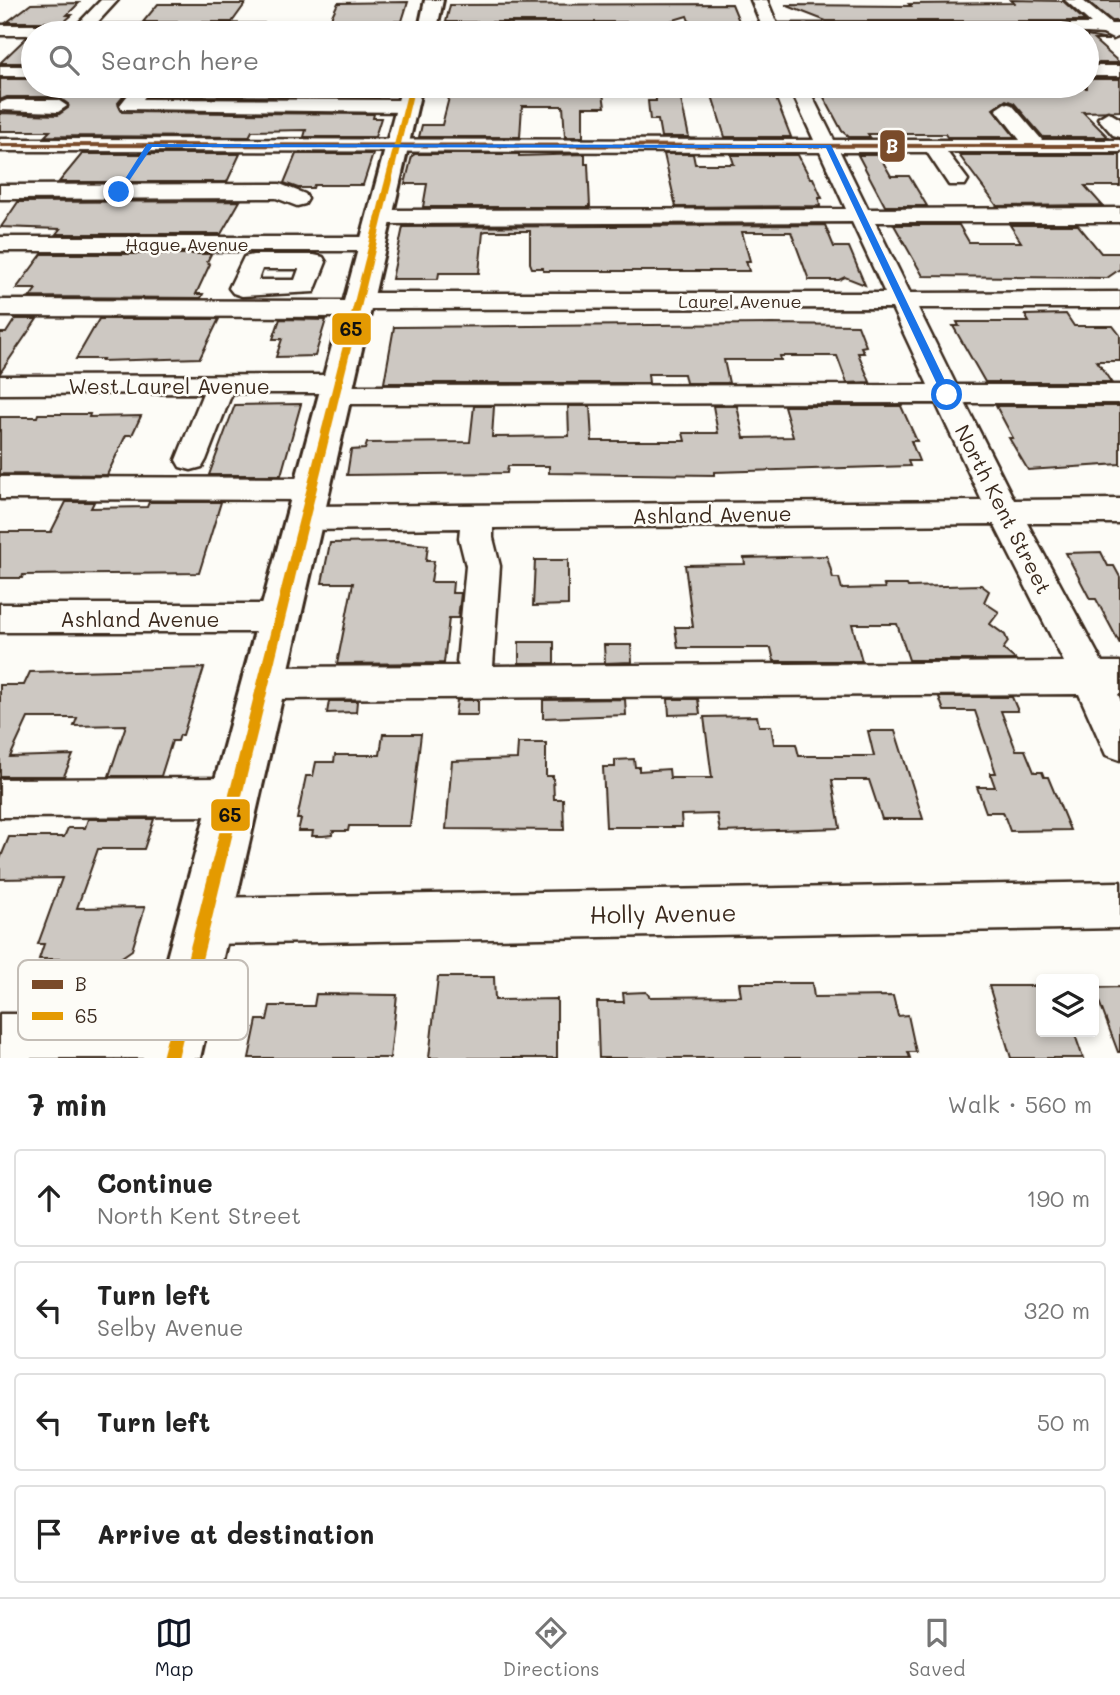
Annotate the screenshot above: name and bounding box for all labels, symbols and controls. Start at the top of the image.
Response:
search box [21,21,1099,98]
icon: search [45,41,83,79]
text: Search here [101,43,259,77]
line badge: B [879,129,906,163]
text: B [886,133,898,158]
route end [103,176,134,207]
street label: Hague Avenue [125,232,249,256]
street label: Laurel Avenue [678,289,802,313]
line badge: 65 [331,312,372,346]
text: 65 [340,316,362,341]
street label: West Laurel Avenue [68,372,270,399]
route start [931,379,962,410]
street label: North Kent Street [950,420,1058,598]
street label: Ashland Avenue [632,499,792,529]
street label: Ashland Avenue [60,605,220,632]
line badge: 65 [210,798,251,832]
text: 65 [219,802,241,827]
street label: Holly Avenue [589,896,737,930]
legend [18,960,248,1040]
text: B [75,971,87,996]
map controls [1036,974,1099,1037]
button: layers [1036,974,1099,1037]
text: 65 [75,1003,98,1028]
text: 7 min [28,1084,107,1124]
text: Walk · 560 m [948,1089,1092,1119]
text: Continue [97,1166,213,1200]
icon: ahead [30,1179,68,1217]
text: 190 m [1026,1183,1090,1213]
text: North Kent Street [97,1200,301,1230]
text: Turn left [97,1278,210,1312]
icon: left [30,1291,68,1329]
text: 320 m [1024,1295,1090,1325]
text: Selby Avenue [97,1312,244,1342]
icon: left [30,1403,68,1441]
text: Turn left [97,1405,210,1439]
text: 50 m [1037,1407,1090,1437]
icon: arrive [30,1515,68,1553]
text: Arrive at destination [97,1517,374,1551]
tab: Map [155,1614,193,1681]
tab: Directions [503,1614,599,1681]
tab: Saved [909,1614,965,1681]

